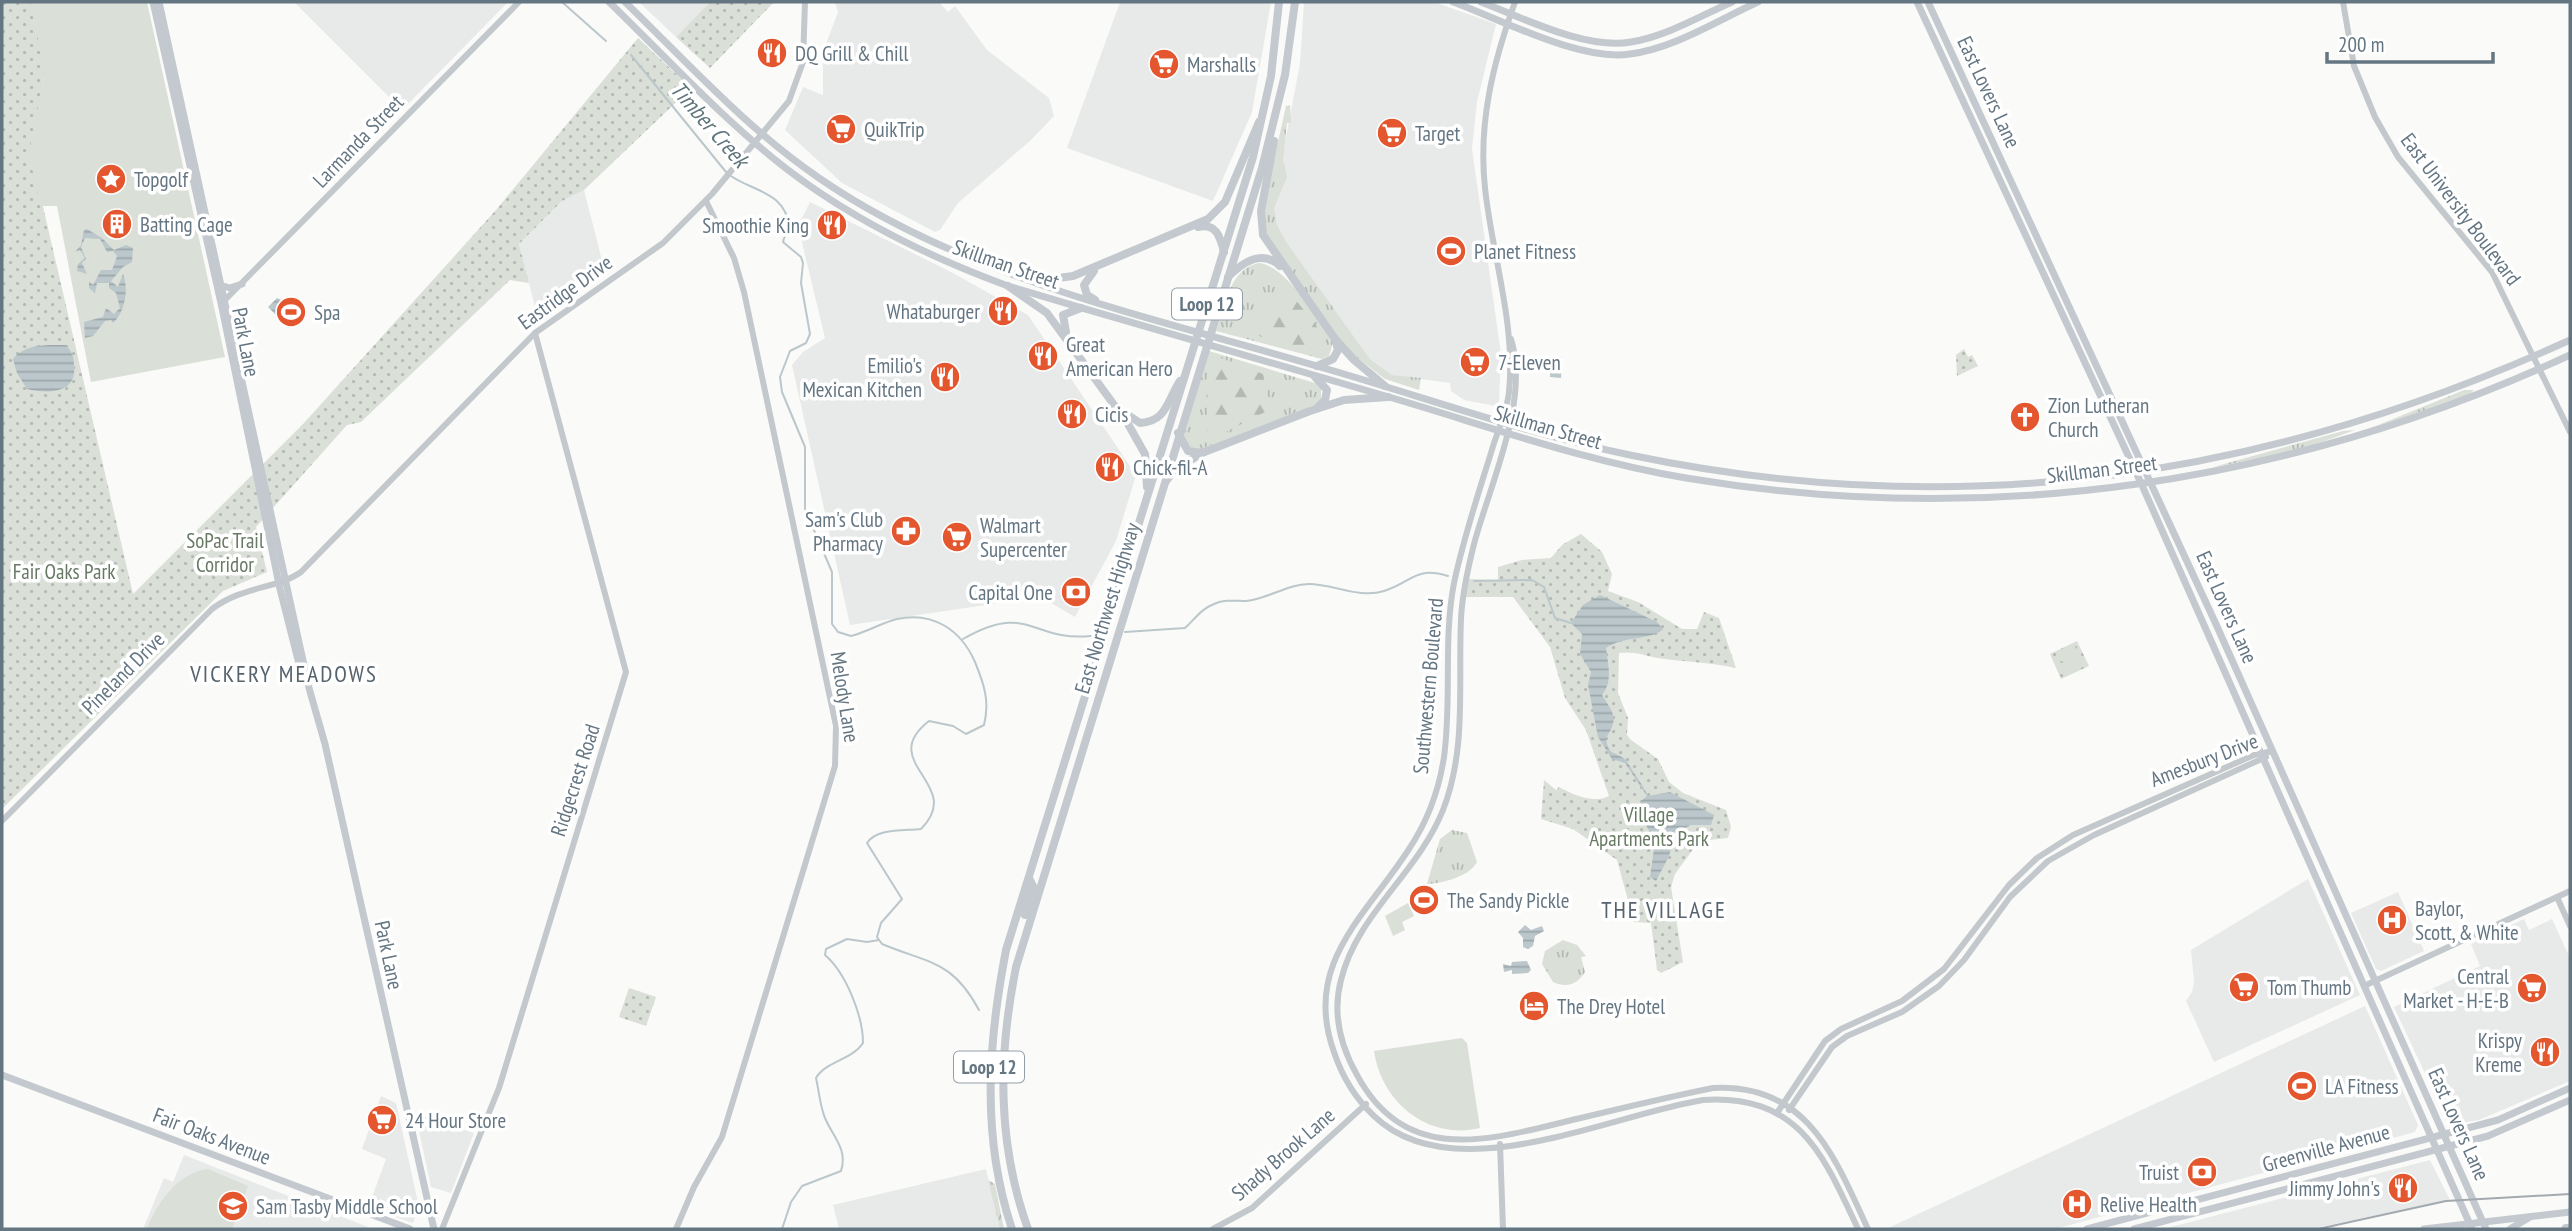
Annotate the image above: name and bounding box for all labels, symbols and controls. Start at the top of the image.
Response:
scale bar [2327,21,2493,65]
text: 200 m [2338,31,2384,58]
street label: East Lovers Lane [1951,32,2027,152]
restaurant icon: DQ Grill & Chill [755,36,789,70]
place label: DQ Grill & Chill [795,40,908,67]
supermarket icon: Marshalls [1147,47,1181,81]
place label: Marshalls [1187,51,1256,78]
water label: Timber Creek [665,75,757,176]
street label: Larmanda Street [307,89,409,193]
supermarket icon: QuikTrip [824,112,858,146]
place label: QuikTrip [864,116,924,143]
supermarket icon: Target [1375,116,1409,150]
place label: Target [1415,120,1461,147]
street label: East University Boulevard [2395,128,2527,290]
place icon: Topgolf [94,162,128,196]
place label: Topgolf [134,166,188,193]
building icon: Batting Cage [100,207,134,241]
restaurant icon: Smoothie King [815,208,849,242]
place label: Batting Cage [140,211,233,238]
place label: Smoothie King [702,212,809,239]
street label: Skillman Street [949,233,1063,295]
sports icon: Planet Fitness [1434,234,1468,268]
place label: Planet Fitness [1474,238,1576,265]
street label: Eastridge Drive [513,249,617,335]
road number: Loop 12 [1172,288,1242,320]
restaurant icon: Whataburger [986,294,1020,328]
sports icon: Spa [274,295,308,329]
place label: Whataburger [887,298,980,325]
place label: Spa [314,299,341,326]
street label: Park Lane [226,305,266,379]
place label: Great American Hero [1066,331,1173,382]
restaurant icon: Great American Hero [1026,339,1060,373]
supermarket icon: 7-Eleven [1458,345,1492,379]
place label: 7-Eleven [1498,349,1561,376]
place label: Emilio's Mexican Kitchen [802,352,922,403]
restaurant icon: Emilio's Mexican Kitchen [928,360,962,394]
place label: Zion Lutheran Church [2048,392,2149,443]
restaurant icon: Cicis [1055,397,1089,431]
street label: Skillman Street [1491,399,1605,455]
church icon: Zion Lutheran Church [2008,400,2042,434]
place label: Cicis [1095,401,1128,428]
street label: Skillman Street [2045,449,2159,489]
restaurant icon: Chick-fil-A [1093,450,1127,484]
place label: Chick-fil-A [1133,454,1207,481]
place label: Sam's Club Pharmacy [805,506,883,557]
place label: Walmart Supercenter [980,512,1067,563]
pharmacy icon: Sam's Club Pharmacy [889,514,923,548]
street label: East Northwest Highway [1068,519,1146,697]
supermarket icon: Walmart Supercenter [940,520,974,554]
park label: SoPac Trail Corridor [186,527,264,578]
street label: East Lovers Lane [2190,547,2264,667]
park label: Fair Oaks Park [13,558,115,585]
bank icon: Capital One [1059,575,1093,609]
place label: Capital One [969,579,1053,606]
street label: Southwestern Boulevard [1407,597,1449,775]
street label: Pineland Drive [76,626,170,720]
street label: Melody Lane [825,650,865,744]
district label: VICKERY MEADOWS [189,659,378,688]
street label: Ridgecrest Road [544,720,606,840]
street label: Amesbury Drive [2146,727,2262,793]
park label: Village Apartments Park [1589,801,1709,852]
sports icon: The Sandy Pickle [1407,883,1441,917]
place label: The Sandy Pickle [1447,887,1569,914]
district label: THE VILLAGE [1601,895,1727,924]
place label: Baylor, Scott, & White [2415,895,2519,946]
hospital icon: Baylor, Scott, & White [2375,903,2409,937]
street label: Park Lane [369,918,409,992]
place label: Central Market - H-E-B [2403,963,2509,1014]
supermarket icon: Tom Thumb [2227,970,2261,1004]
supermarket icon: Central Market - H-E-B [2515,971,2549,1005]
place label: Tom Thumb [2267,974,2351,1001]
hotel icon: The Drey Hotel [1517,989,1551,1023]
place label: The Drey Hotel [1557,993,1665,1020]
place label: Krispy Kreme [2475,1027,2522,1078]
restaurant icon: Krispy Kreme [2528,1035,2562,1069]
road number: Loop 12 [954,1051,1024,1082]
street label: East Lovers Lane [2422,1064,2496,1184]
sports icon: LA Fitness [2285,1069,2319,1103]
place label: LA Fitness [2325,1073,2399,1100]
street label: Fair Oaks Avenue [149,1101,275,1171]
street label: Shady Brook Lane [1226,1102,1340,1206]
supermarket icon: 24 Hour Store [365,1103,399,1137]
place label: 24 Hour Store [405,1107,506,1134]
street label: Greenville Avenue [2259,1118,2393,1178]
bank icon: Truist [2185,1155,2219,1189]
place label: Truist [2139,1159,2179,1186]
restaurant icon: Jimmy John's [2386,1171,2420,1205]
place label: Jimmy John's [2288,1175,2380,1202]
hospital icon: Relive Health [2060,1187,2094,1221]
school or university icon: Sam Tasby Middle School [216,1189,250,1223]
place label: Relive Health [2100,1191,2197,1218]
place label: Sam Tasby Middle School [256,1193,438,1220]

